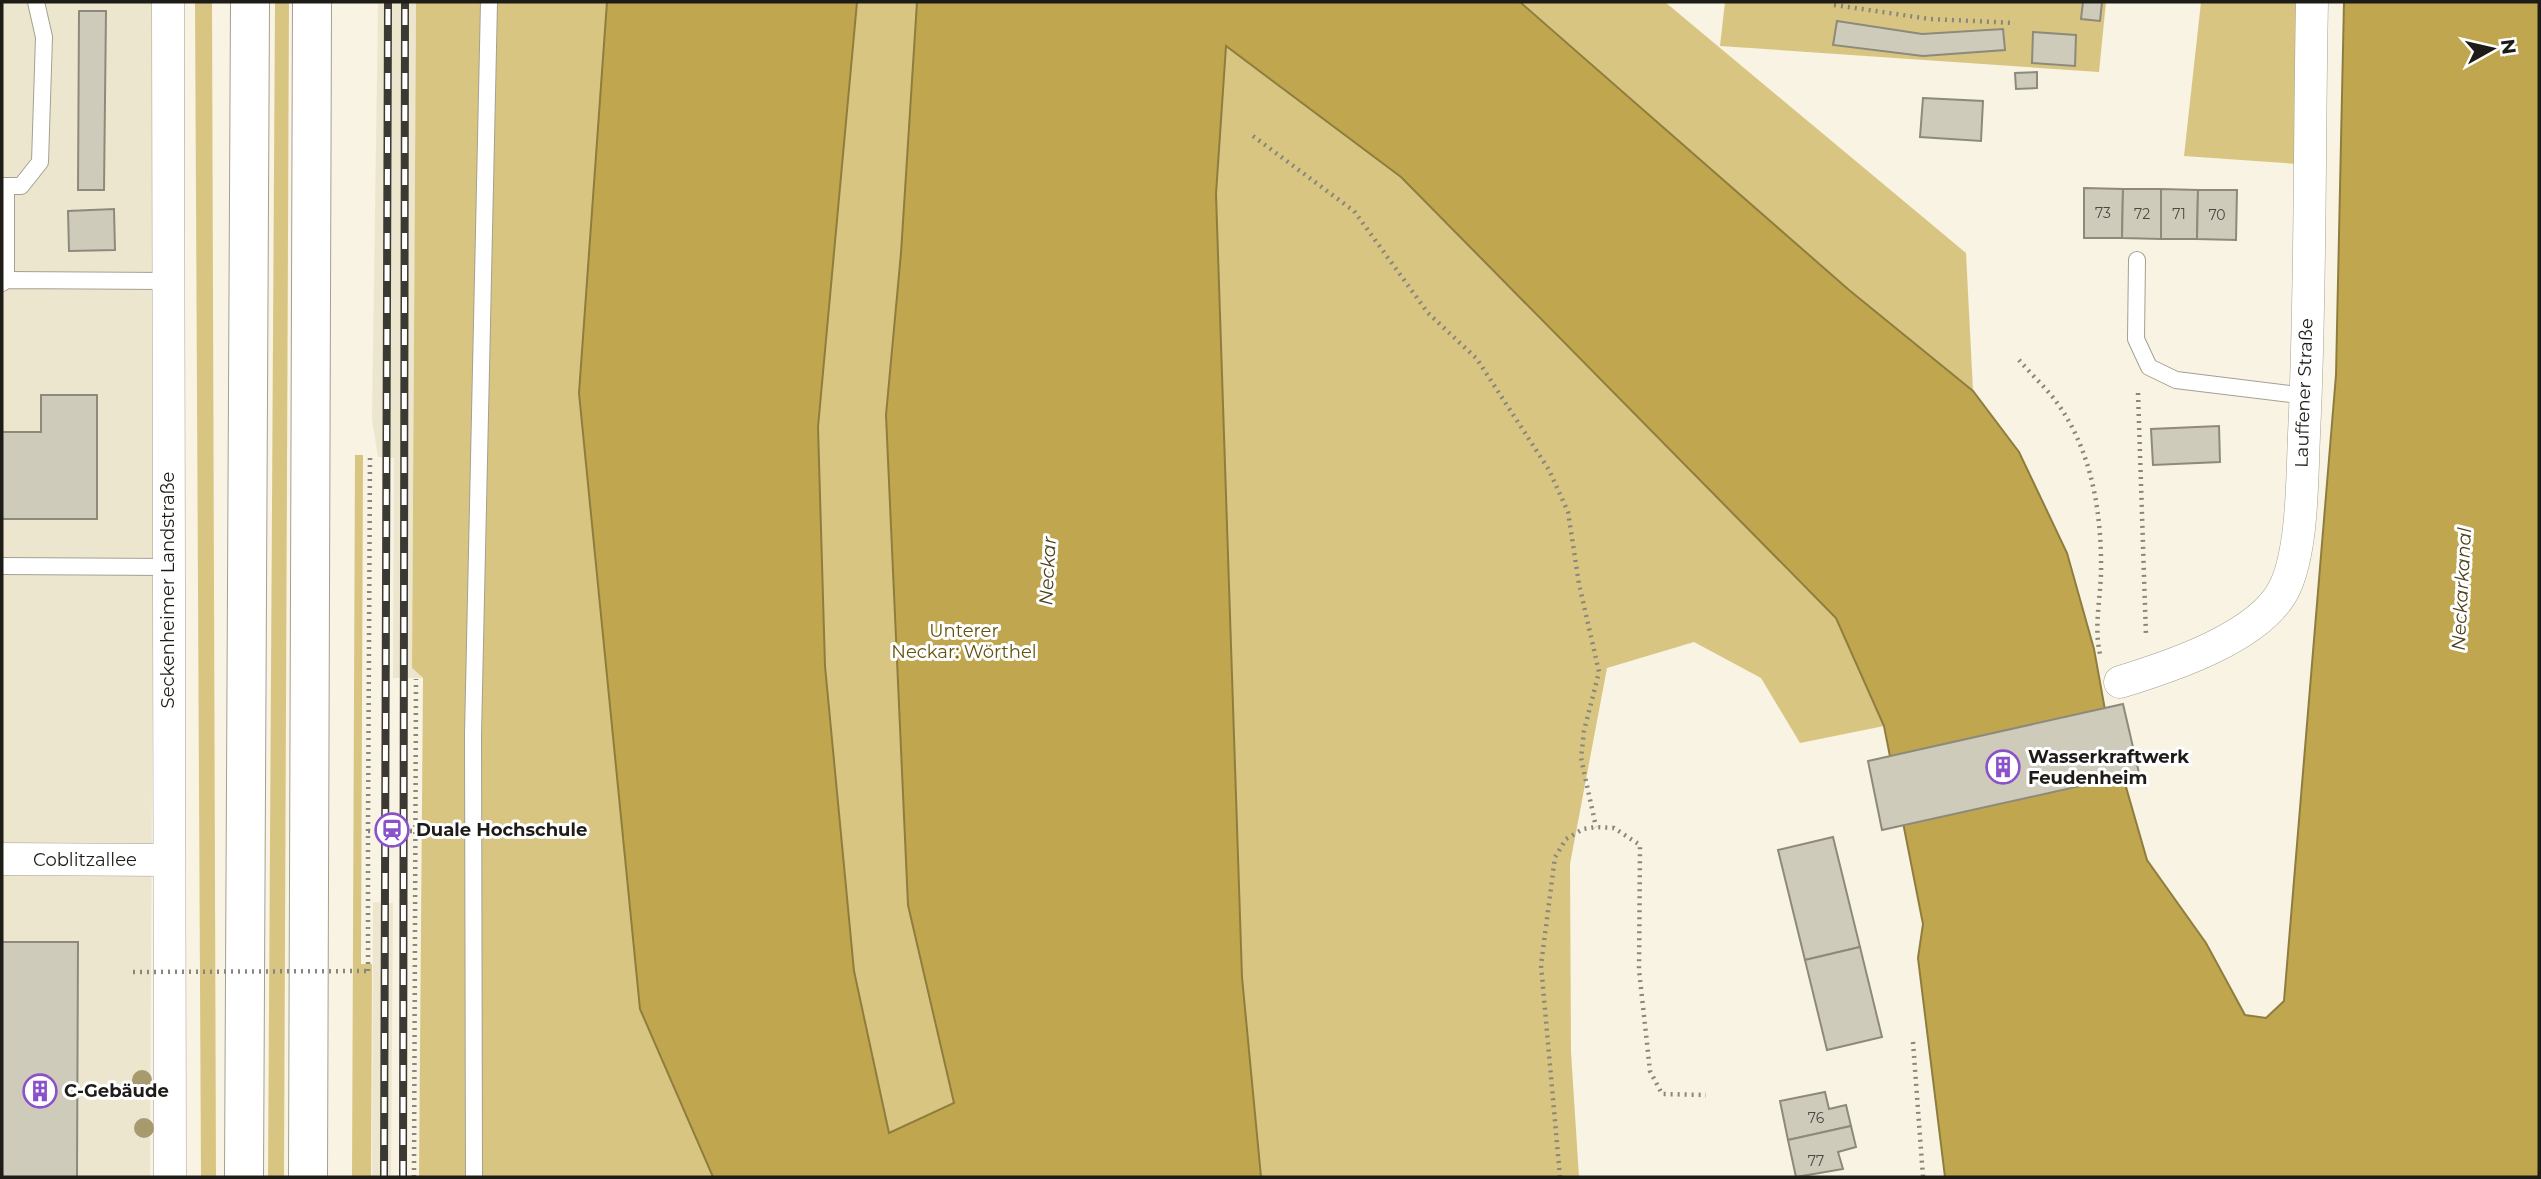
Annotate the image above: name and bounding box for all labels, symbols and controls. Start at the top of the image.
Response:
north arrow [2457,14,2527,84]
text: N [2496,37,2521,56]
house number: 73 [2095,204,2111,222]
house number: 72 [2134,205,2150,223]
house number: 71 [2172,205,2186,223]
house number: 70 [2208,206,2226,224]
street label: Lauffener Straße [2290,318,2318,468]
street label: Seckenheimer Landstraße [157,471,179,708]
water label: Neckarkanal [2447,526,2476,651]
water label: Neckar [1034,536,1061,606]
park label: Unterer Neckar: Wörthel [891,620,1037,663]
place label: Wasserkraftwerk Feudenheim [2028,746,2189,789]
building icon: Wasserkraftwerk Feudenheim [1984,748,2022,786]
station icon: Duale Hochschule [373,811,411,849]
place label: Duale Hochschule [416,819,587,841]
street label: Coblitzallee [33,849,137,871]
building icon: C-Gebäude [21,1072,59,1110]
place label: C-Gebäude [64,1080,169,1102]
house number: 76 [1808,1109,1825,1127]
house number: 77 [1808,1152,1824,1170]

